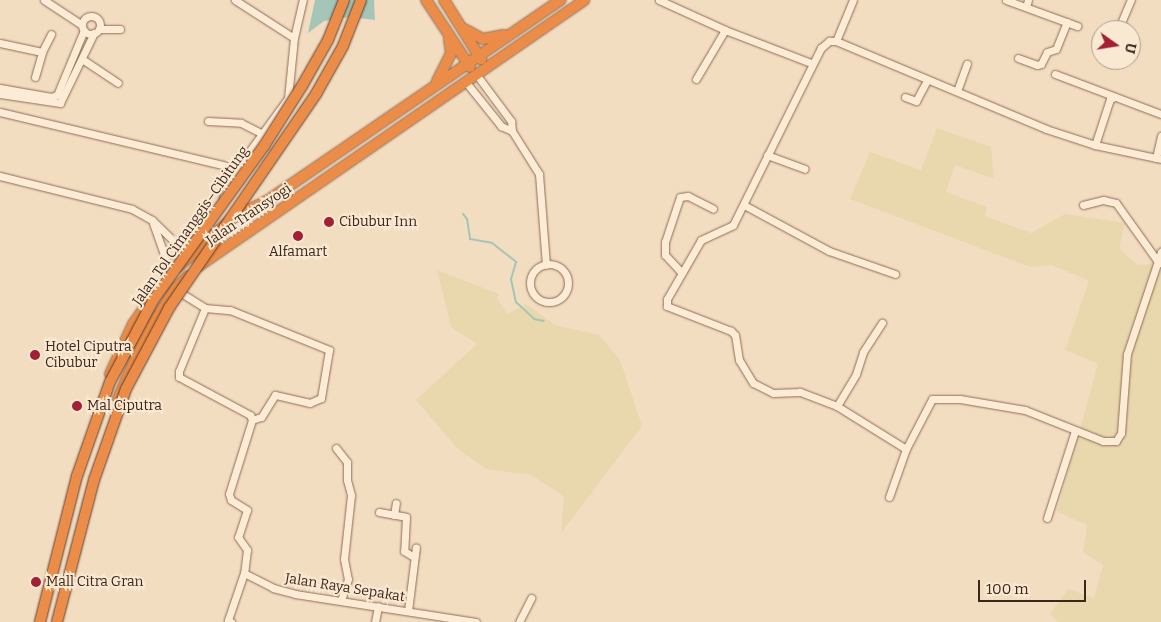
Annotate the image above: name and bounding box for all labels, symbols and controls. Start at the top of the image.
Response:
north arrow [1091,20,1141,70]
text: U [1121,41,1140,55]
street label: Jalan Tol Cimanggis–Cibitung [129,143,253,309]
street label: Jalan Transyogi [203,180,295,250]
place label: Cibubur Inn [339,214,417,230]
marker: Cibubur Inn [323,216,335,228]
marker: Alfamart [292,230,304,242]
place label: Alfamart [269,244,327,260]
place label: Hotel Ciputra Cibubur [45,339,132,372]
marker: Hotel Ciputra Cibubur [29,349,41,361]
place label: Mal Ciputra [87,398,162,414]
marker: Mal Ciputra [71,400,83,412]
street label: Jalan Raya Sepakat [284,570,406,606]
scale bar [981,570,1088,602]
place label: Mall Citra Gran [46,574,143,590]
marker: Mall Citra Gran [30,576,42,588]
text: 100 m [986,580,1029,598]

